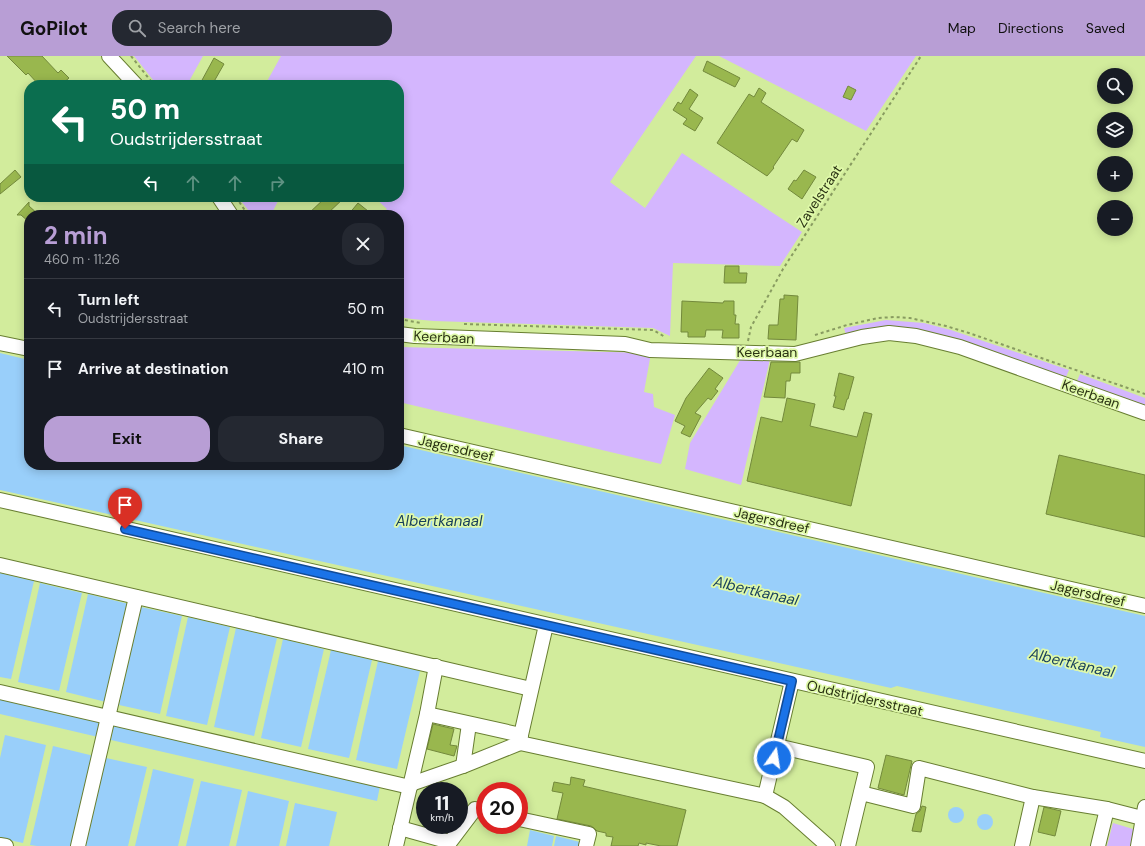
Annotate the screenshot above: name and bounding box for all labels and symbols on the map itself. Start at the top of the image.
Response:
street label: Zavelstraat [792,161,846,231]
street label: Keerbaan [413,326,475,348]
street label: Keerbaan [737,343,797,361]
street label: Keerbaan [1059,375,1123,413]
street label: Jagersdreef [417,431,496,465]
pin [108,488,142,529]
street label: Jagersdreef [733,503,812,537]
water label: Albertkanaal [395,511,483,531]
water label: Albertkanaal [711,571,801,611]
street label: Jagersdreef [1049,576,1128,610]
water label: Albertkanaal [1027,643,1117,683]
street label: Oudstrijdersstraat [805,676,925,720]
position arrow [753,737,795,779]
speed limit sign: 20 [476,782,528,834]

